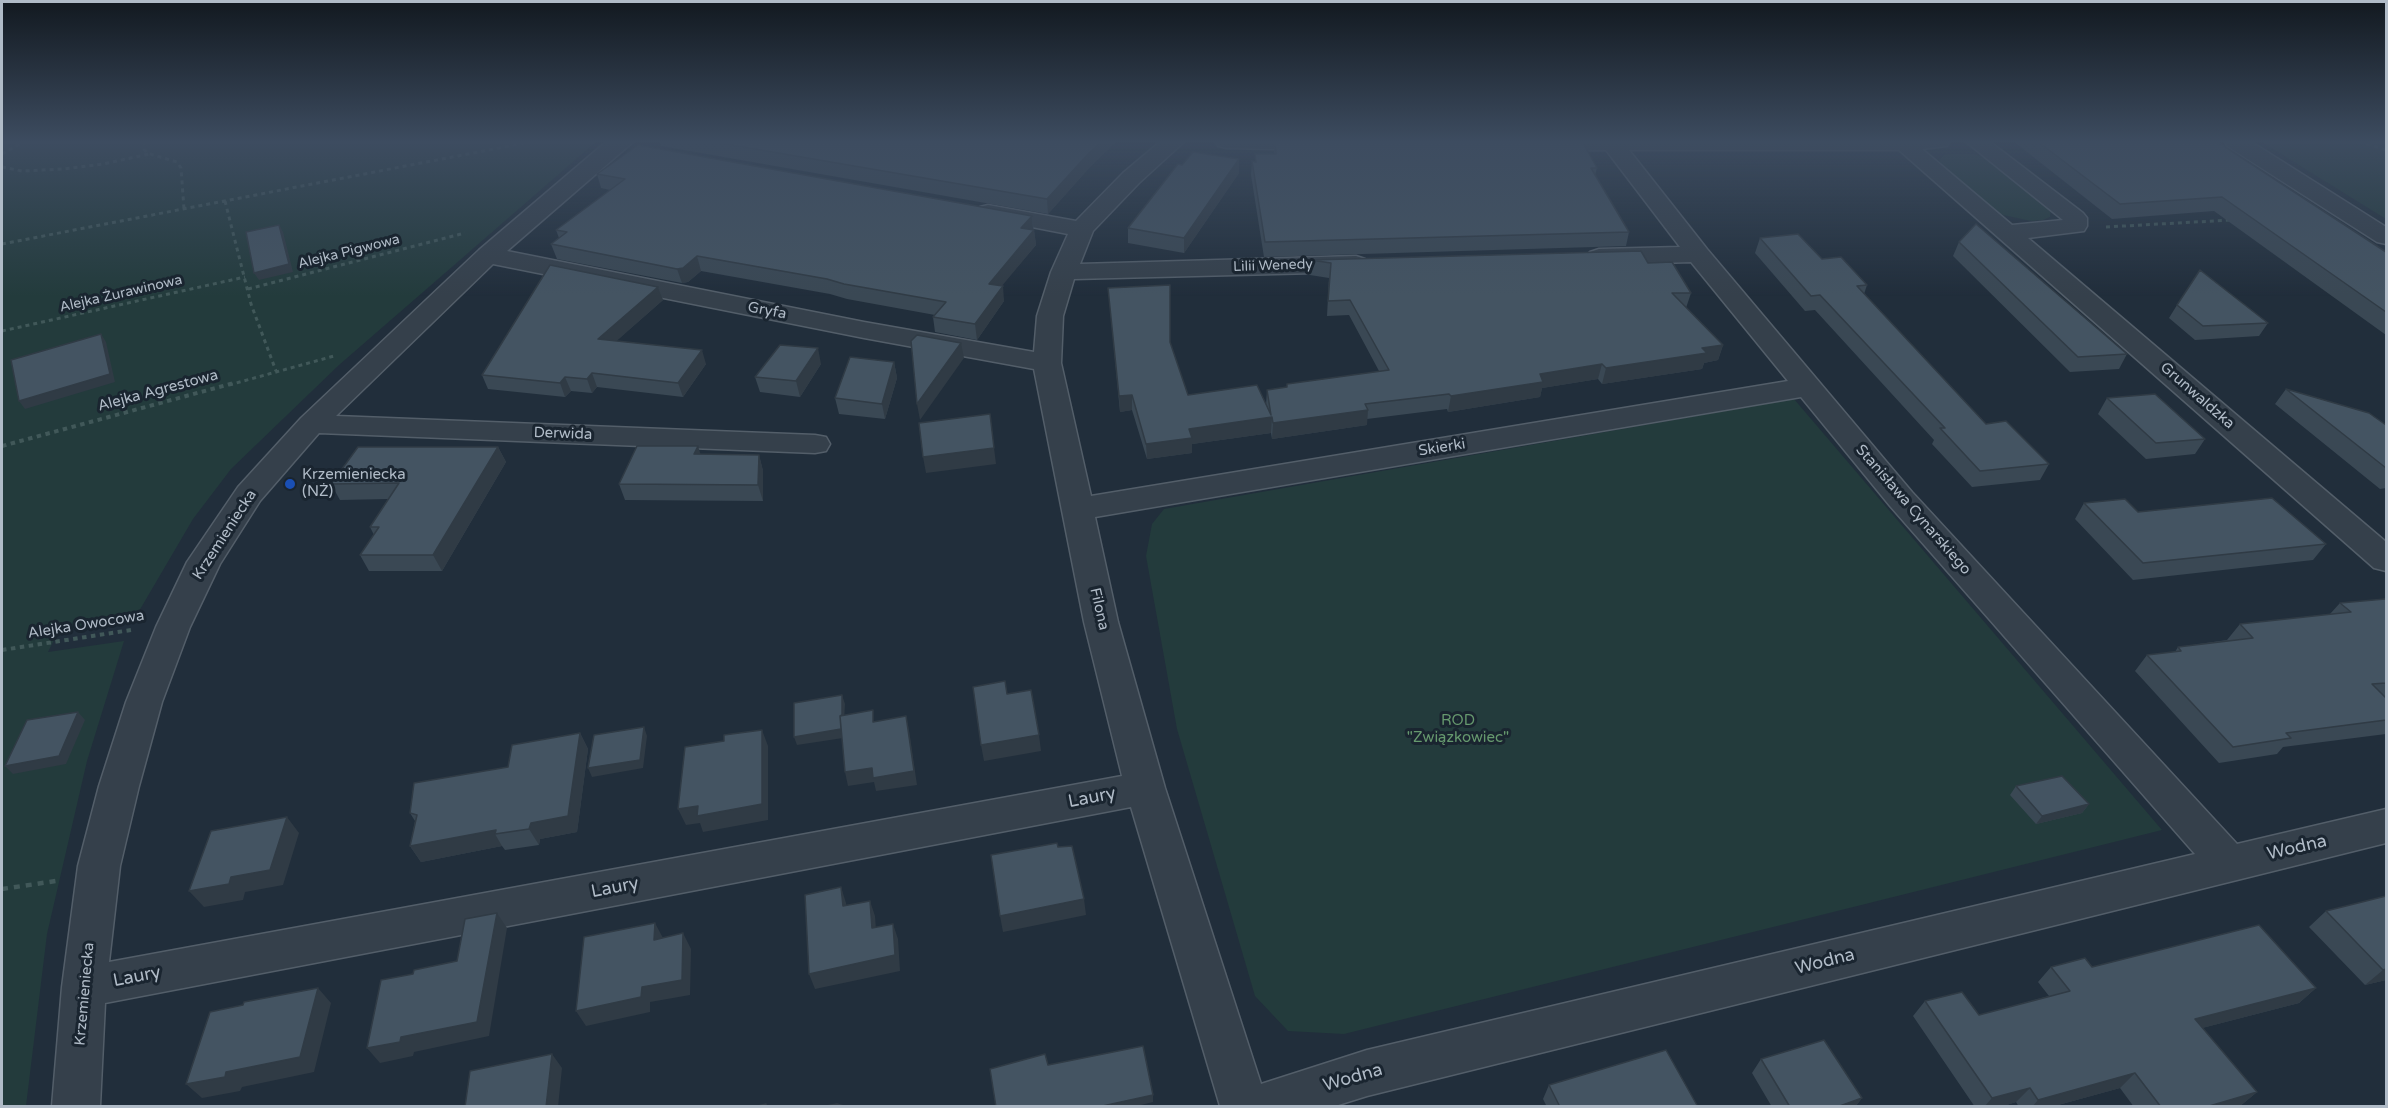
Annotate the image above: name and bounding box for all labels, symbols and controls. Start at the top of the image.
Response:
street label: Alejka Pigwowa [296,231,402,273]
street label: Lilii Wenedy [1233,256,1313,276]
street label: Alejka Żurawinowa [58,272,184,316]
street label: Gryfa [746,298,788,324]
street label: Grunwaldzka [2156,359,2238,433]
street label: Alejka Agrestowa [96,366,220,416]
street label: Derwida [533,424,593,444]
street label: Skierki [1417,435,1467,461]
street label: Stanisława Cynarskiego [1852,441,1974,579]
place label: Krzemieniecka (NŻ) [302,466,406,501]
marker: Krzemieniecka (NŻ) [283,477,297,491]
street label: Krzemieniecka [189,487,261,583]
street label: Filona [1085,586,1113,632]
street label: Alejka Owocowa [26,607,146,643]
park label: ROD "Związkowiec" [1407,712,1509,747]
street label: Laury [1066,783,1118,813]
street label: Wodna [2265,831,2329,865]
street label: Laury [589,873,641,903]
street label: Krzemieniecka [72,942,98,1046]
street label: Wodna [1793,944,1857,980]
street label: Laury [111,962,163,992]
street label: Wodna [1321,1059,1385,1097]

